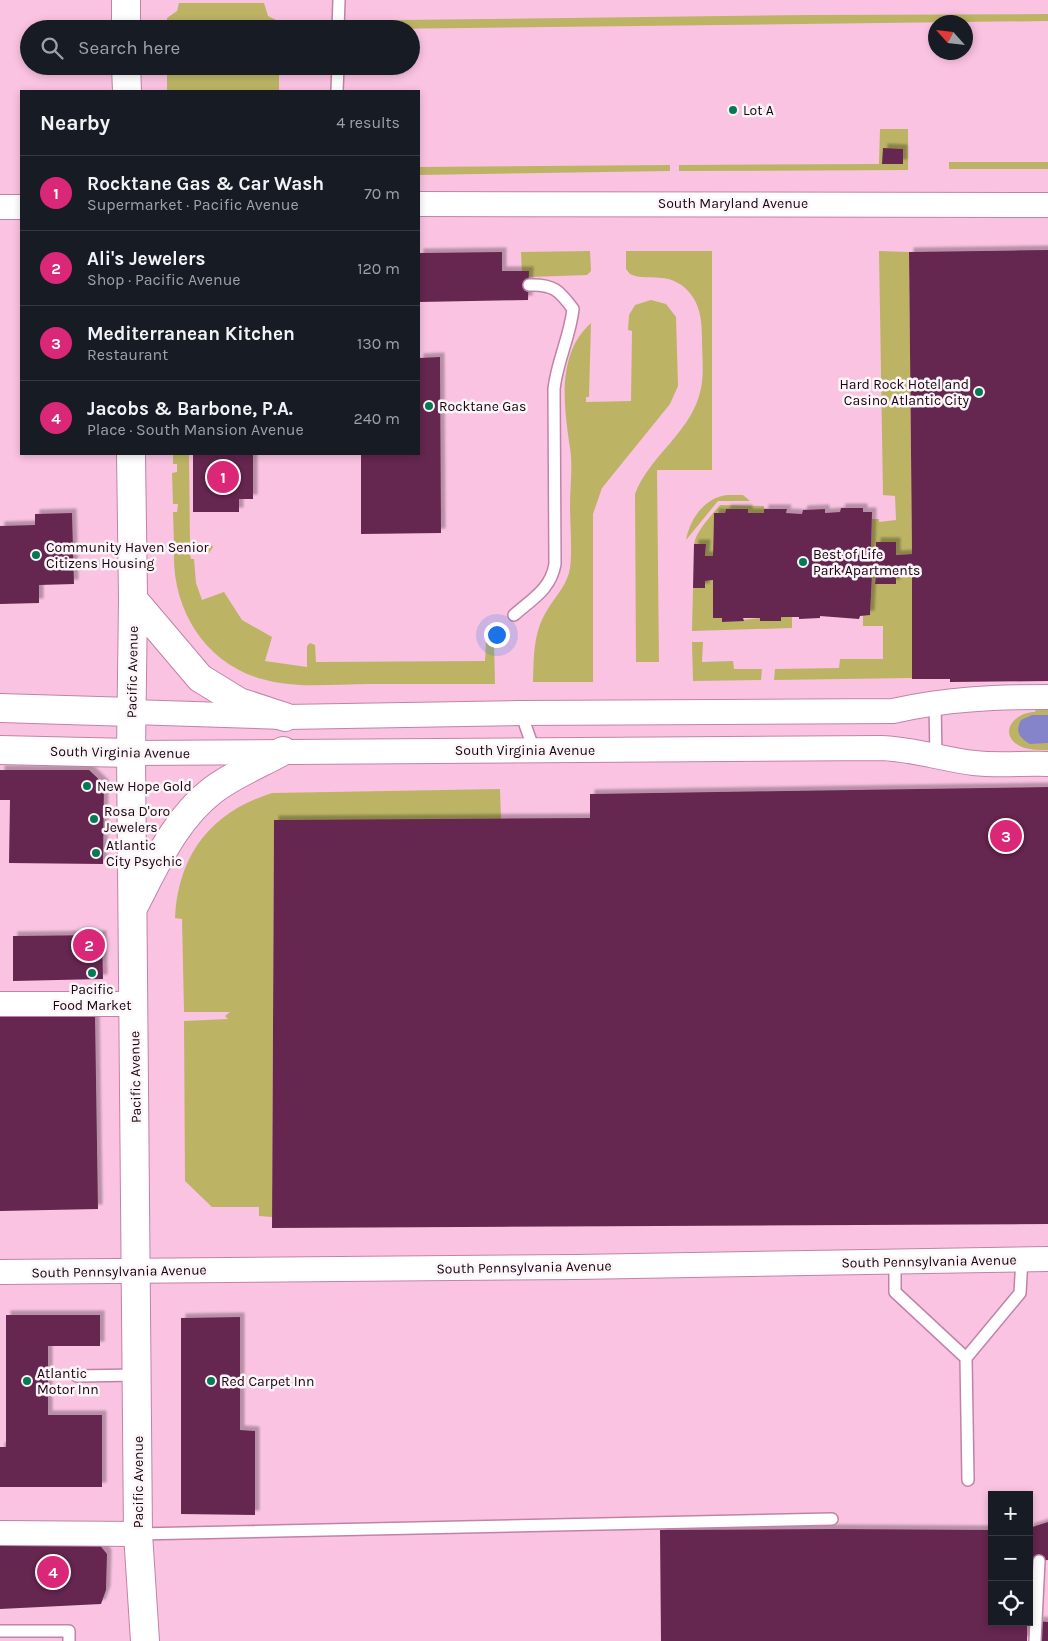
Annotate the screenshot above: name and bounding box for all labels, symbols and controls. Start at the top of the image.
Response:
north arrow [928,15,973,60]
search box [20,20,420,75]
icon: search [38,34,66,62]
text: Search here [78,37,180,59]
place label: Lot A [743,102,774,119]
marker: Lot A [727,104,739,116]
text: Nearby [40,111,110,135]
text: 4 results [336,113,400,132]
text: Rocktane Gas & Car Wash [87,173,324,195]
text: 1 [53,184,59,203]
text: 70 m [364,184,400,203]
text: Supermarket · Pacific Avenue [87,195,299,214]
street label: South Maryland Avenue [658,195,808,212]
text: Ali's Jewelers [87,248,205,270]
text: 2 [51,259,61,278]
text: 120 m [357,259,400,278]
text: Shop · Pacific Avenue [87,270,241,289]
text: Mediterranean Kitchen [87,323,295,345]
text: 3 [51,334,61,353]
text: 130 m [357,334,400,353]
text: Restaurant [87,345,168,364]
place label: Hard Rock Hotel and Casino Atlantic City [839,376,969,409]
marker: Hard Rock Hotel and Casino Atlantic City [973,386,985,398]
text: Jacobs & Barbone, P.A. [87,398,293,420]
place label: Rocktane Gas [439,398,526,415]
marker: Rocktane Gas [423,400,435,412]
text: 4 [51,409,61,428]
text: 240 m [354,409,400,428]
text: Place · South Mansion Avenue [87,420,304,439]
pin: 1 [207,458,239,496]
place label: Community Haven Senior Citizens Housing [46,539,210,572]
place label: Best of Life Park Apartments [813,546,920,579]
marker: Community Haven Senior Citizens Housing [30,549,42,561]
marker: Best of Life Park Apartments [797,556,809,568]
your location [484,622,510,648]
street label: Pacific Avenue [123,626,142,718]
street label: South Virginia Avenue [455,742,595,759]
street label: South Virginia Avenue [50,743,190,762]
place label: New Hope Gold [97,778,192,795]
marker: New Hope Gold [81,780,93,792]
place label: Rosa D'oro Jewelers [104,803,170,836]
marker: Rosa D'oro Jewelers [88,813,100,825]
pin: 3 [990,817,1022,855]
place label: Atlantic City Psychic [106,837,182,870]
marker: Atlantic City Psychic [90,847,102,859]
pin: 2 [73,926,105,964]
marker: Pacific Food Market [86,967,98,979]
place label: Pacific Food Market [53,981,131,1014]
street label: Pacific Avenue [126,1031,145,1123]
street label: South Pennsylvania Avenue [841,1251,1017,1272]
street label: South Pennsylvania Avenue [436,1257,612,1278]
street label: South Pennsylvania Avenue [31,1261,207,1282]
place label: Atlantic Motor Inn [37,1365,99,1398]
place label: Red Carpet Inn [221,1373,315,1390]
marker: Atlantic Motor Inn [21,1375,33,1387]
marker: Red Carpet Inn [205,1375,217,1387]
street label: Pacific Avenue [130,1436,147,1528]
map controls [988,1491,1033,1626]
button: + [988,1491,1033,1536]
button: − [988,1536,1033,1581]
pin: 4 [37,1553,69,1591]
button: locate [988,1581,1033,1626]

